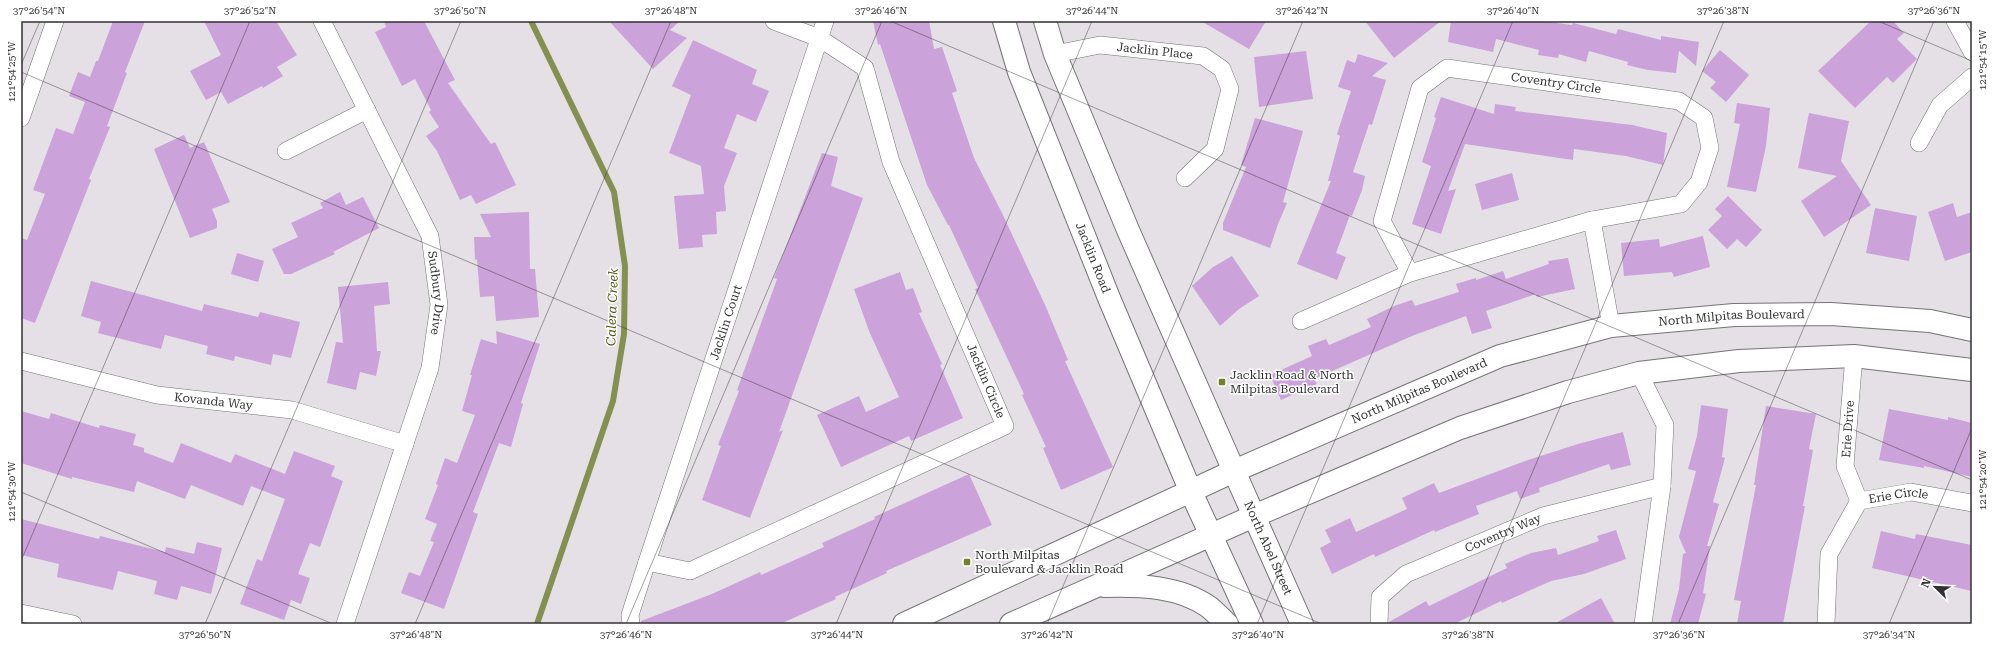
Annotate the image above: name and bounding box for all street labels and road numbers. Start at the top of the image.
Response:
street label: Jacklin Place [1116,40,1194,62]
street label: Coventry Circle [1510,70,1602,96]
street label: Jacklin Road [1073,220,1113,295]
street label: Sudbury Drive [425,250,446,336]
street label: Jacklin Court [707,282,745,362]
street label: North Milpitas Boulevard [1658,307,1805,329]
street label: Jacklin Circle [964,342,1008,421]
street label: North Milpitas Boulevard [1349,355,1489,426]
street label: Kovanda Way [173,390,254,413]
street label: Erie Drive [1839,399,1857,458]
street label: Erie Circle [1867,485,1930,506]
street label: North Abel Street [1241,499,1295,598]
street label: Coventry Way [1463,510,1544,555]

